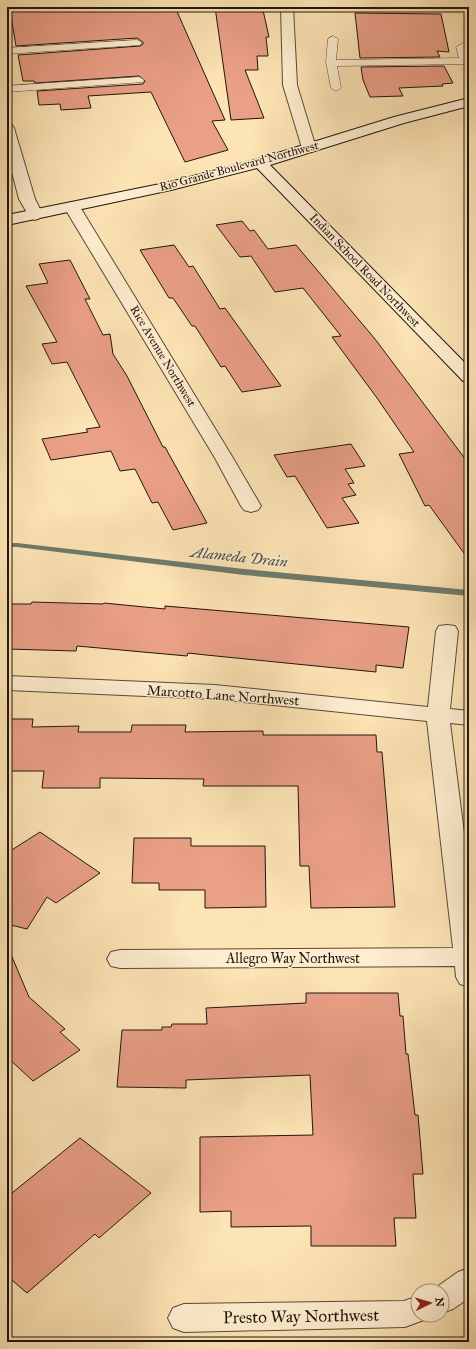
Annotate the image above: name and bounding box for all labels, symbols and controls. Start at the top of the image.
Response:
street label: Rio Grande Boulevard Northwest [158,138,321,194]
street label: Indian School Road Northwest [307,210,424,330]
street label: Rice Avenue Northwest [127,303,199,410]
water label: Alameda Drain [187,543,289,571]
street label: Marcotto Lane Northwest [146,682,300,709]
street label: Allegro Way Northwest [225,950,360,967]
north arrow [410,1283,450,1323]
text: N [433,1297,446,1308]
street label: Presto Way Northwest [223,1305,379,1328]

